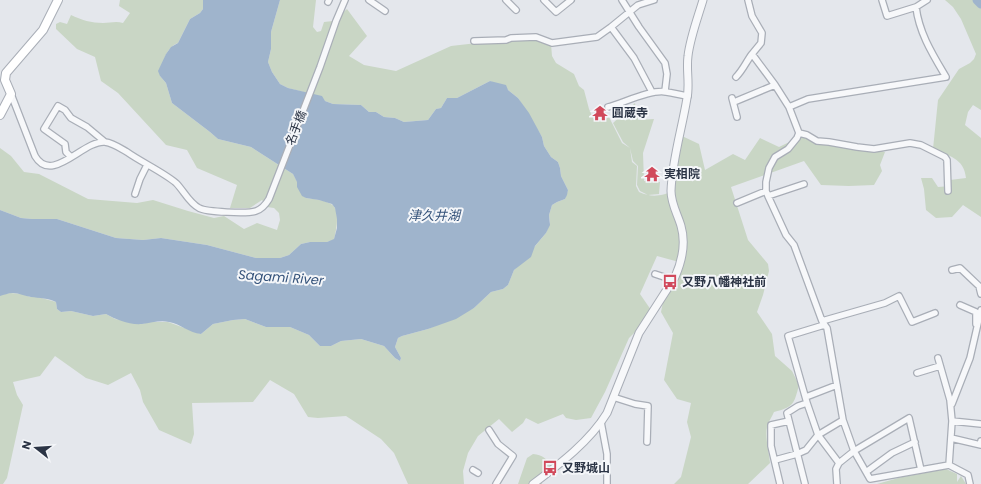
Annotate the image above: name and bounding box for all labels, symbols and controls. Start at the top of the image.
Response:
temple icon: 圓蔵寺 [591,104,609,122]
place label: 圓蔵寺 [612,104,648,121]
street label: 名手橋 [281,108,310,148]
temple icon: 実相院 [643,165,661,183]
place label: 実相院 [664,165,700,182]
water label: 津久井湖 [408,206,462,225]
water label: Sagami River [238,265,326,290]
bus stop icon: 又野八幡神社前 [661,273,679,291]
place label: 又野八幡神社前 [682,273,766,290]
north arrow [16,428,56,468]
text: N [18,439,35,451]
bus stop icon: 又野城山 [541,459,559,477]
place label: 又野城山 [562,459,610,476]

